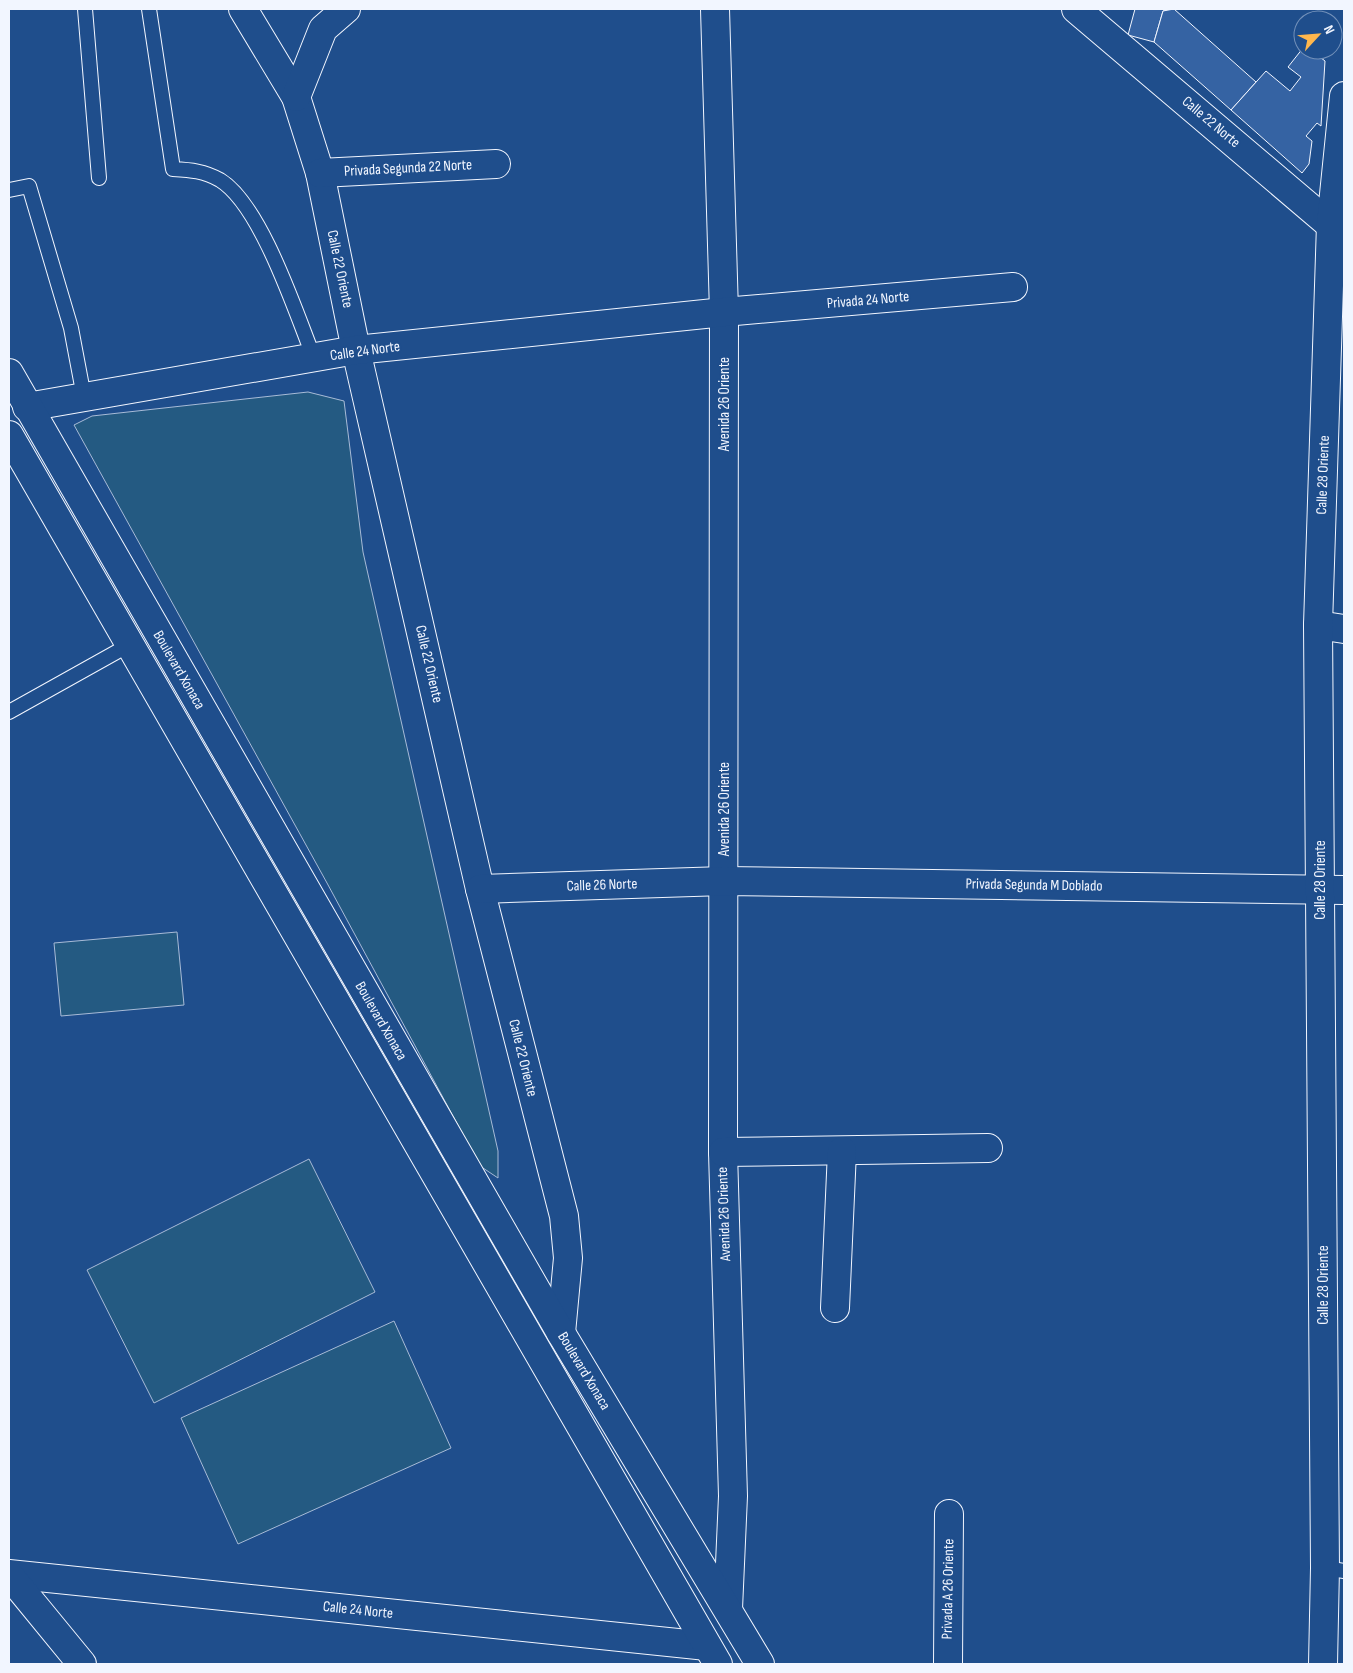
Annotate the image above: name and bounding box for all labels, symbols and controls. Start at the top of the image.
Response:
north arrow [1293,10,1343,60]
text: N [1320,22,1339,37]
street label: Calle 22 Norte [1178,92,1244,152]
street label: Privada Segunda 22 Norte [343,155,473,181]
street label: Calle 22 Oriente [322,228,358,310]
street label: Privada 24 Norte [826,287,910,313]
street label: Calle 24 Norte [329,337,401,365]
street label: Avenida 26 Oriente [715,357,734,452]
street label: Calle 28 Oriente [1312,435,1334,515]
street label: Calle 22 Oriente [411,623,447,705]
street label: Boulevard Xonaca [149,627,209,713]
street label: Avenida 26 Oriente [715,762,734,857]
street label: Calle 28 Oriente [1311,840,1330,920]
street label: Calle 26 Norte [566,874,638,896]
street label: Privada Segunda M Doblado [965,874,1103,896]
street label: Boulevard Xonaca [351,978,411,1064]
street label: Calle 22 Oriente [504,1017,542,1099]
street label: Avenida 26 Oriente [713,1167,735,1262]
street label: Calle 28 Oriente [1314,1245,1333,1325]
street label: Boulevard Xonaca [553,1328,615,1414]
street label: Privada A 26 Oriente [938,1539,958,1639]
street label: Calle 24 Norte [322,1597,394,1623]

